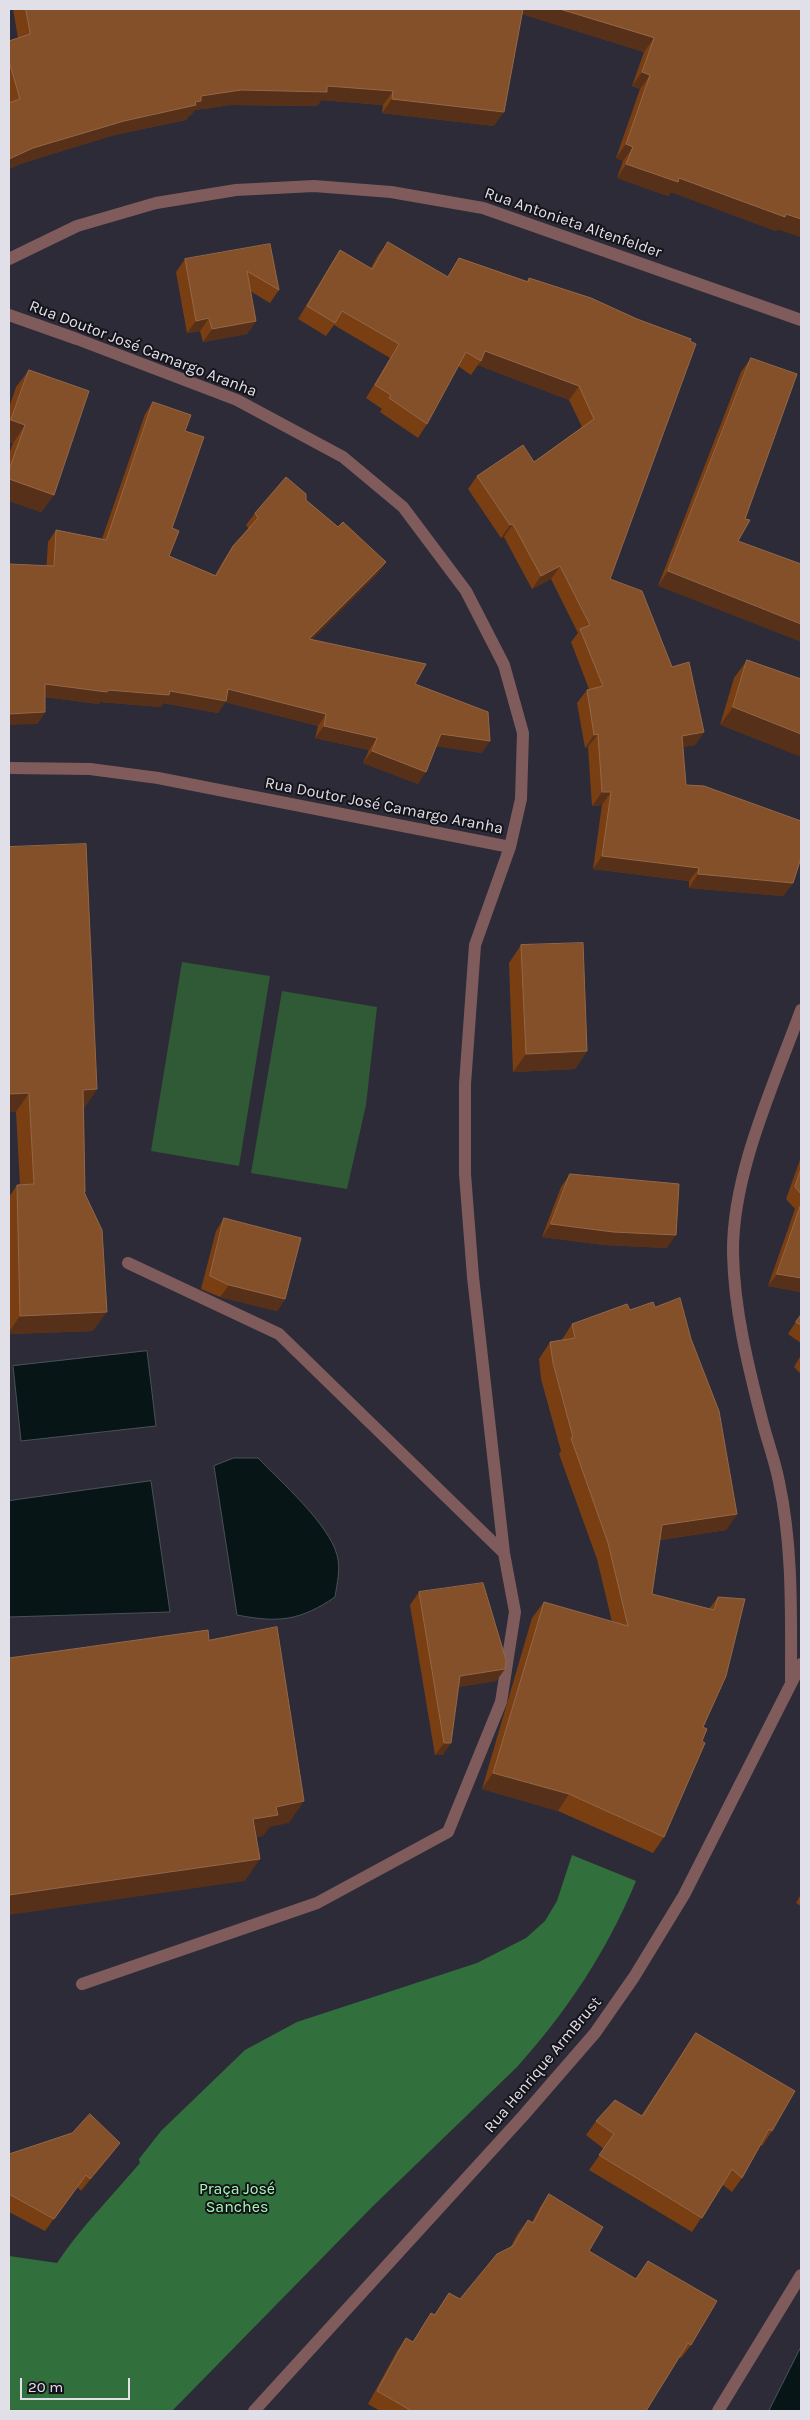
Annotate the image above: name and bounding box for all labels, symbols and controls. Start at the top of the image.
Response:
street label: Rua Antonieta Altenfelder [482,184,664,262]
street label: Rua Doutor José Camargo Aranha [26,297,260,401]
street label: Rua Doutor José Camargo Aranha [263,773,505,839]
street label: Rua Henrique ArmBrust [480,1993,606,2137]
park label: Praça José Sanches [199,2179,275,2217]
scale bar [22,2368,132,2400]
text: 20 m [28,2378,63,2396]

